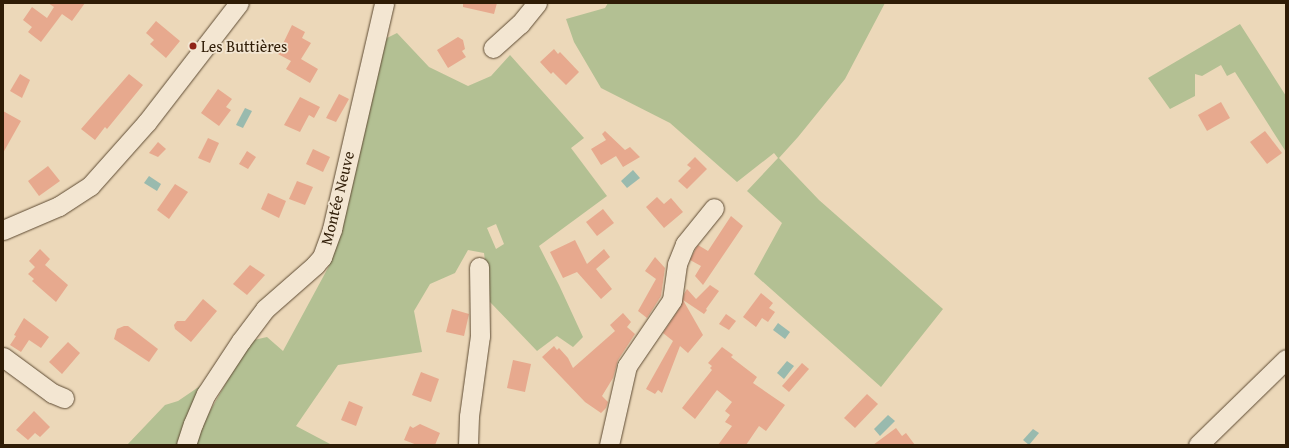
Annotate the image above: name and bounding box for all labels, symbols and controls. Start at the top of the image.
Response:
place label: Les Buttières [201,36,287,56]
marker: Les Buttières [188,41,198,51]
street label: Montée Neuve [316,149,358,247]

